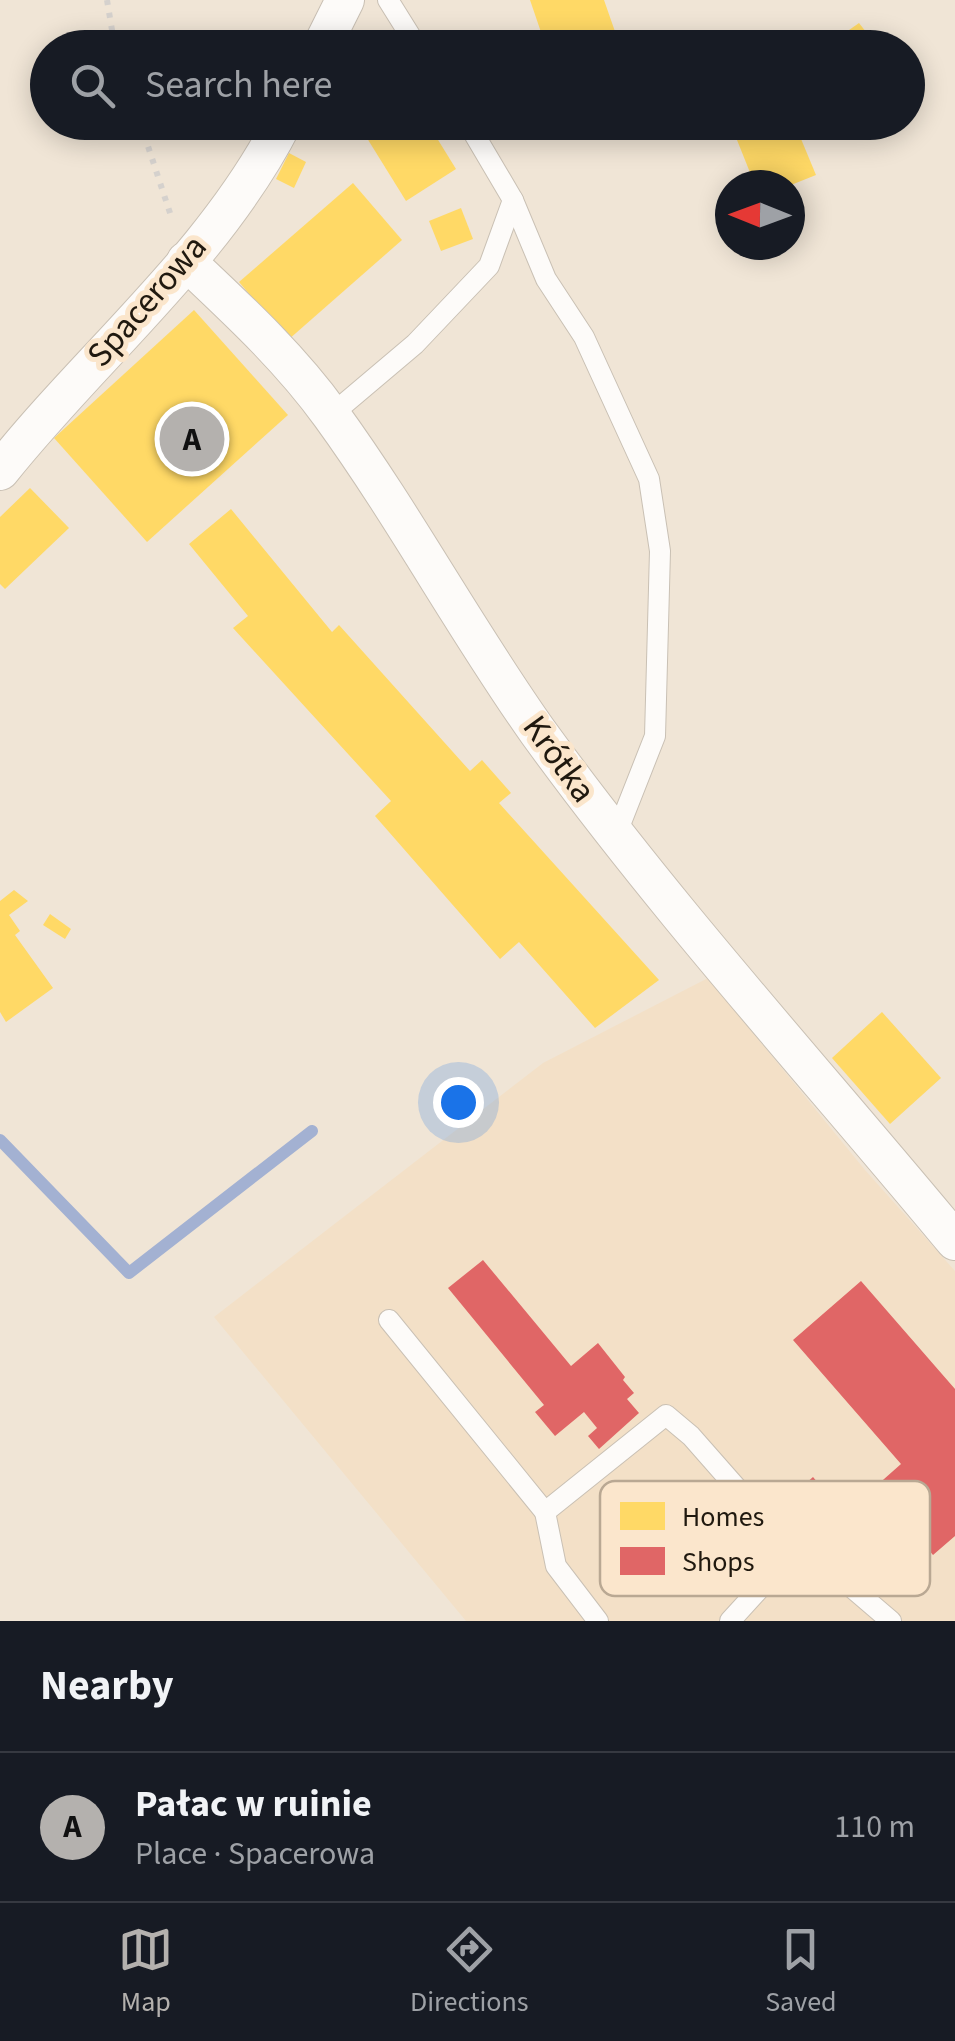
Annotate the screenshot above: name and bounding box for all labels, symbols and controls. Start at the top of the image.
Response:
search box [30,30,925,140]
icon: search [65,58,120,113]
text: Search here [145,58,332,112]
north arrow [715,170,805,260]
street label: Spacerowa [75,224,219,378]
pin: A [160,402,224,476]
street label: Krótka [510,705,608,813]
your location [433,1077,484,1128]
legend [600,1481,930,1596]
text: Homes [682,1497,764,1537]
text: Shops [682,1542,755,1582]
text: Nearby [40,1656,174,1716]
text: Pałac w ruinie [135,1777,372,1831]
text: A [63,1804,82,1850]
text: 110 m [834,1804,915,1850]
text: Place · Spacerowa [135,1831,375,1877]
tab: Map [118,1922,173,2022]
tab: Directions [410,1922,529,2022]
tab: Saved [765,1922,837,2022]

